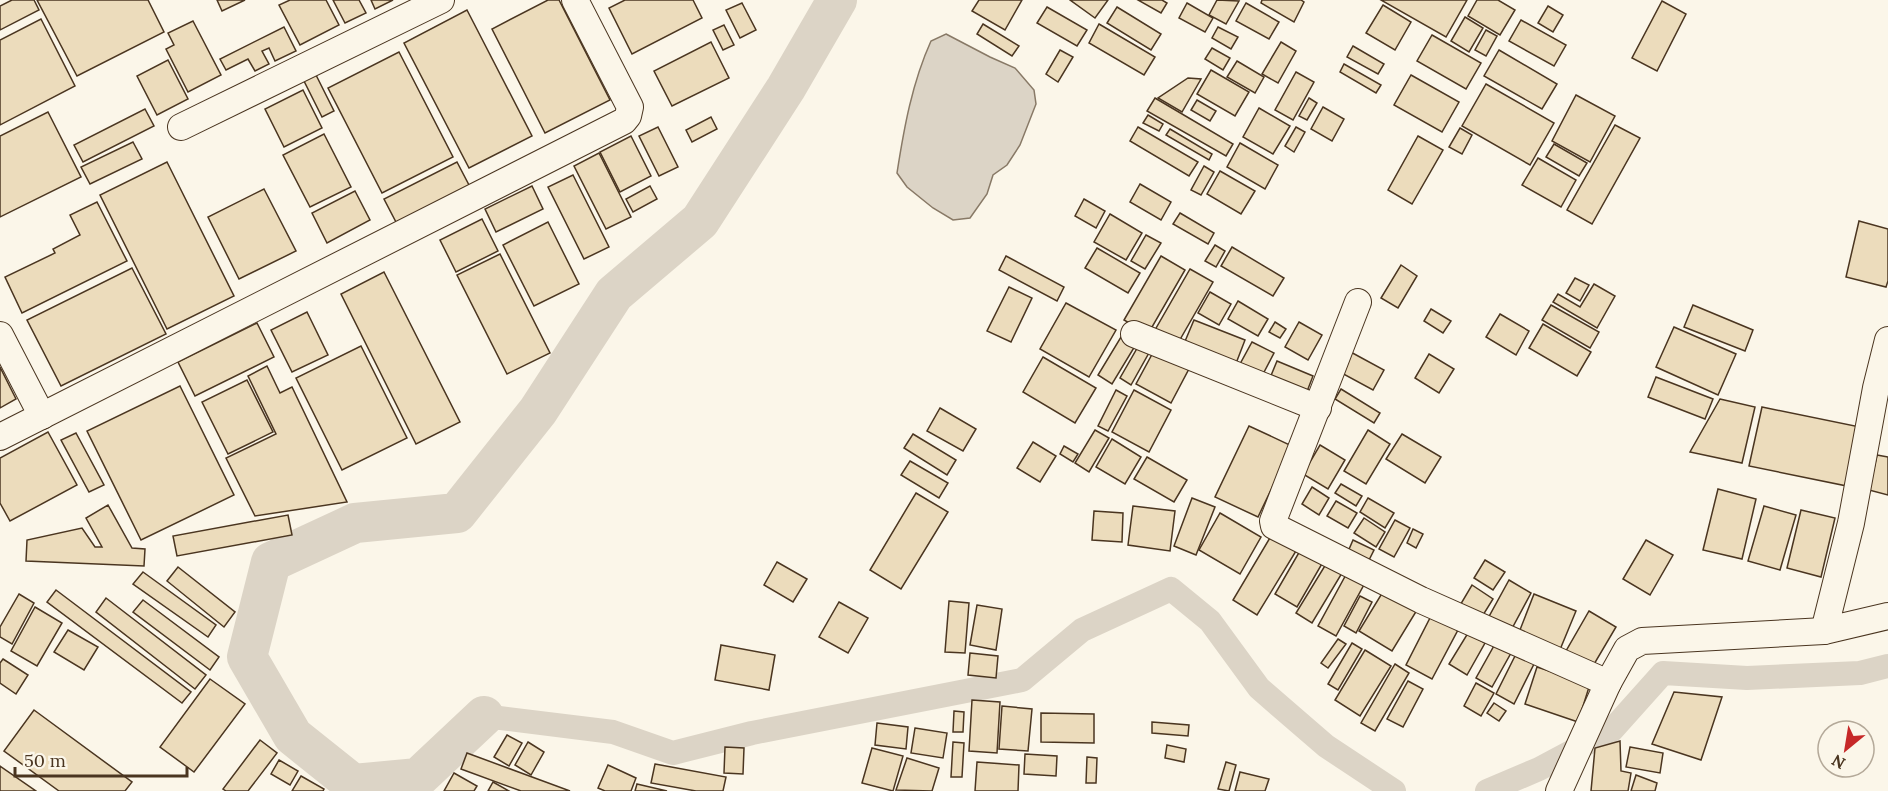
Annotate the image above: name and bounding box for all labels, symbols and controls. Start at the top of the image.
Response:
north arrow [1816,719,1876,779]
scale bar [15,740,188,778]
text: 50 m [24,749,66,772]
text: N [1828,750,1849,774]

